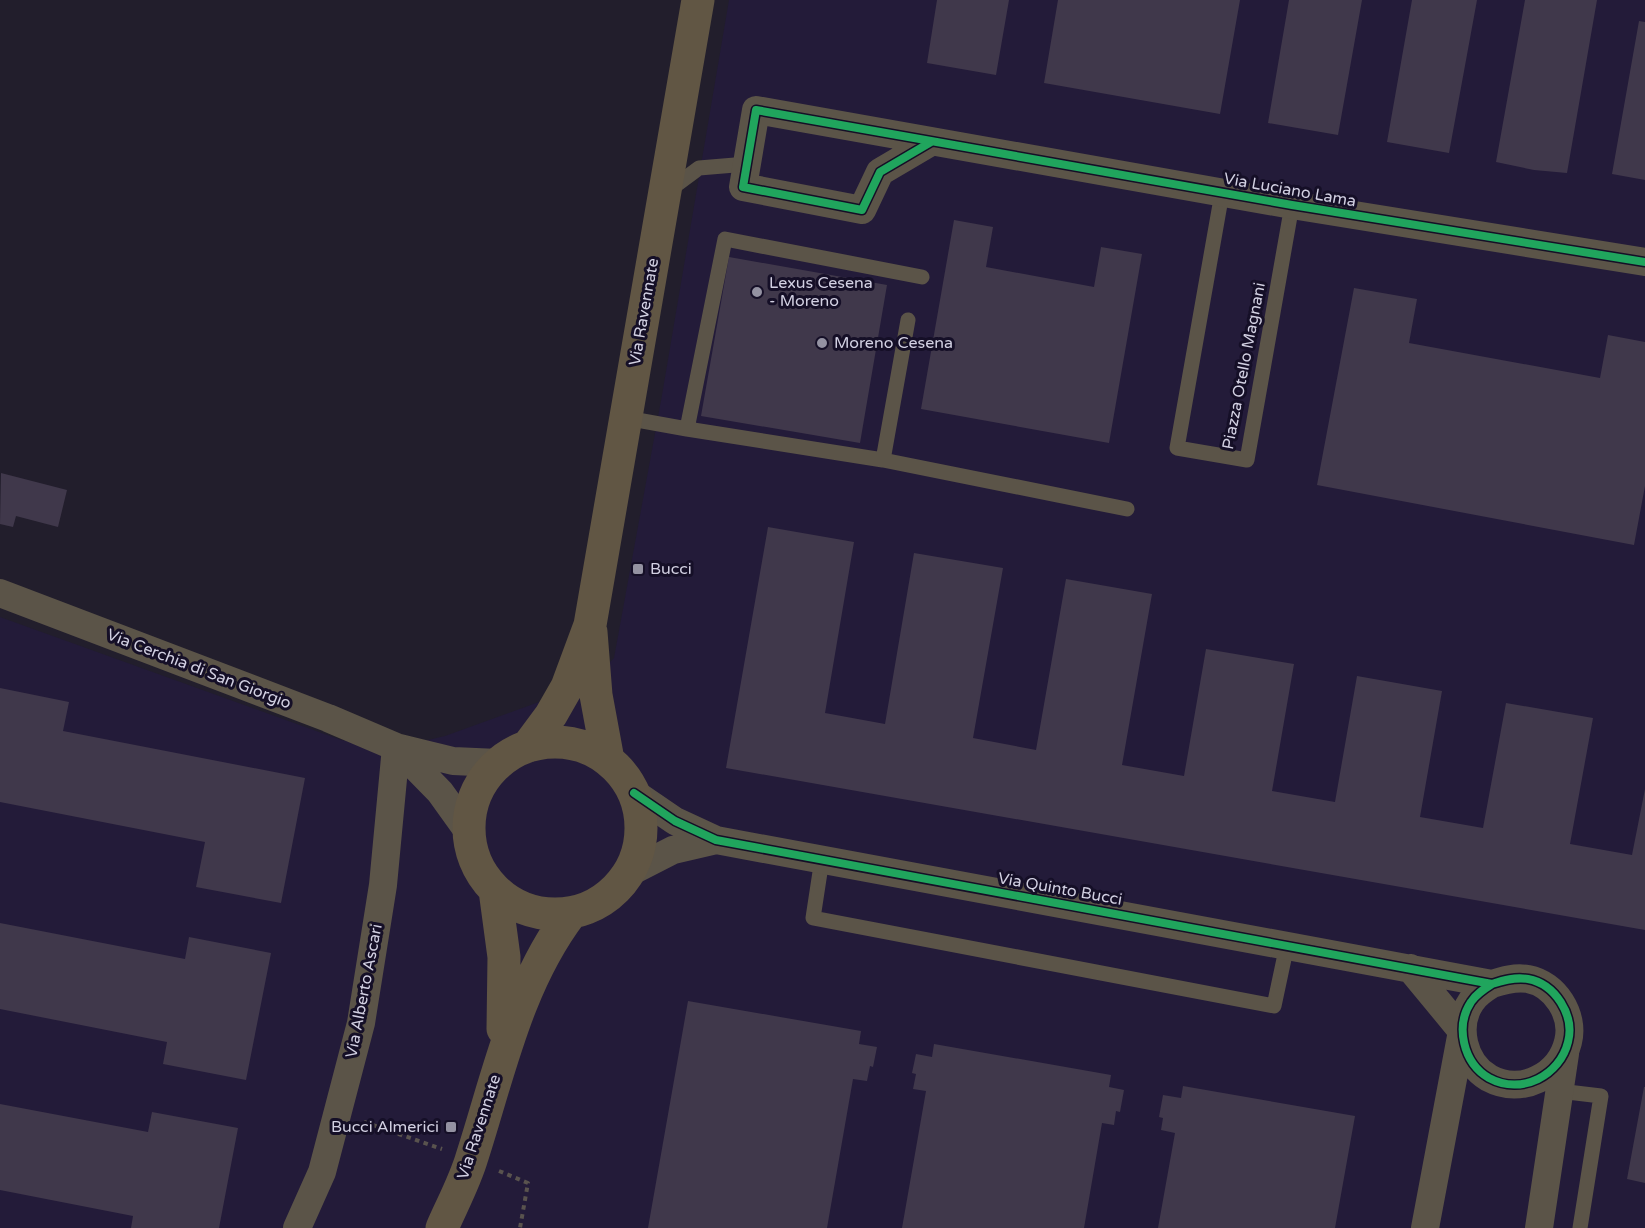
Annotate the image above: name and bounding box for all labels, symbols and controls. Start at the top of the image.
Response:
street label: Via Luciano Lama [1222,169,1358,211]
street label: Via Ravennate [625,257,663,367]
place label: Lexus Cesena - Moreno [769,273,873,311]
street label: Piazza Otello Magnani [1218,281,1270,451]
marker: Lexus Cesena - Moreno [750,285,764,299]
place label: Moreno Cesena [834,333,953,353]
marker: Moreno Cesena [815,336,829,350]
place label: Bucci [650,559,692,579]
marker: Bucci [631,562,645,576]
street label: Via Cerchia di San Giorgio [104,625,294,713]
street label: Via Quinto Bucci [996,868,1124,910]
street label: Via Alberto Ascari [341,922,387,1060]
street label: Via Ravennate [453,1072,505,1182]
place label: Bucci Almerici [331,1117,439,1137]
marker: Bucci Almerici [444,1120,458,1134]

